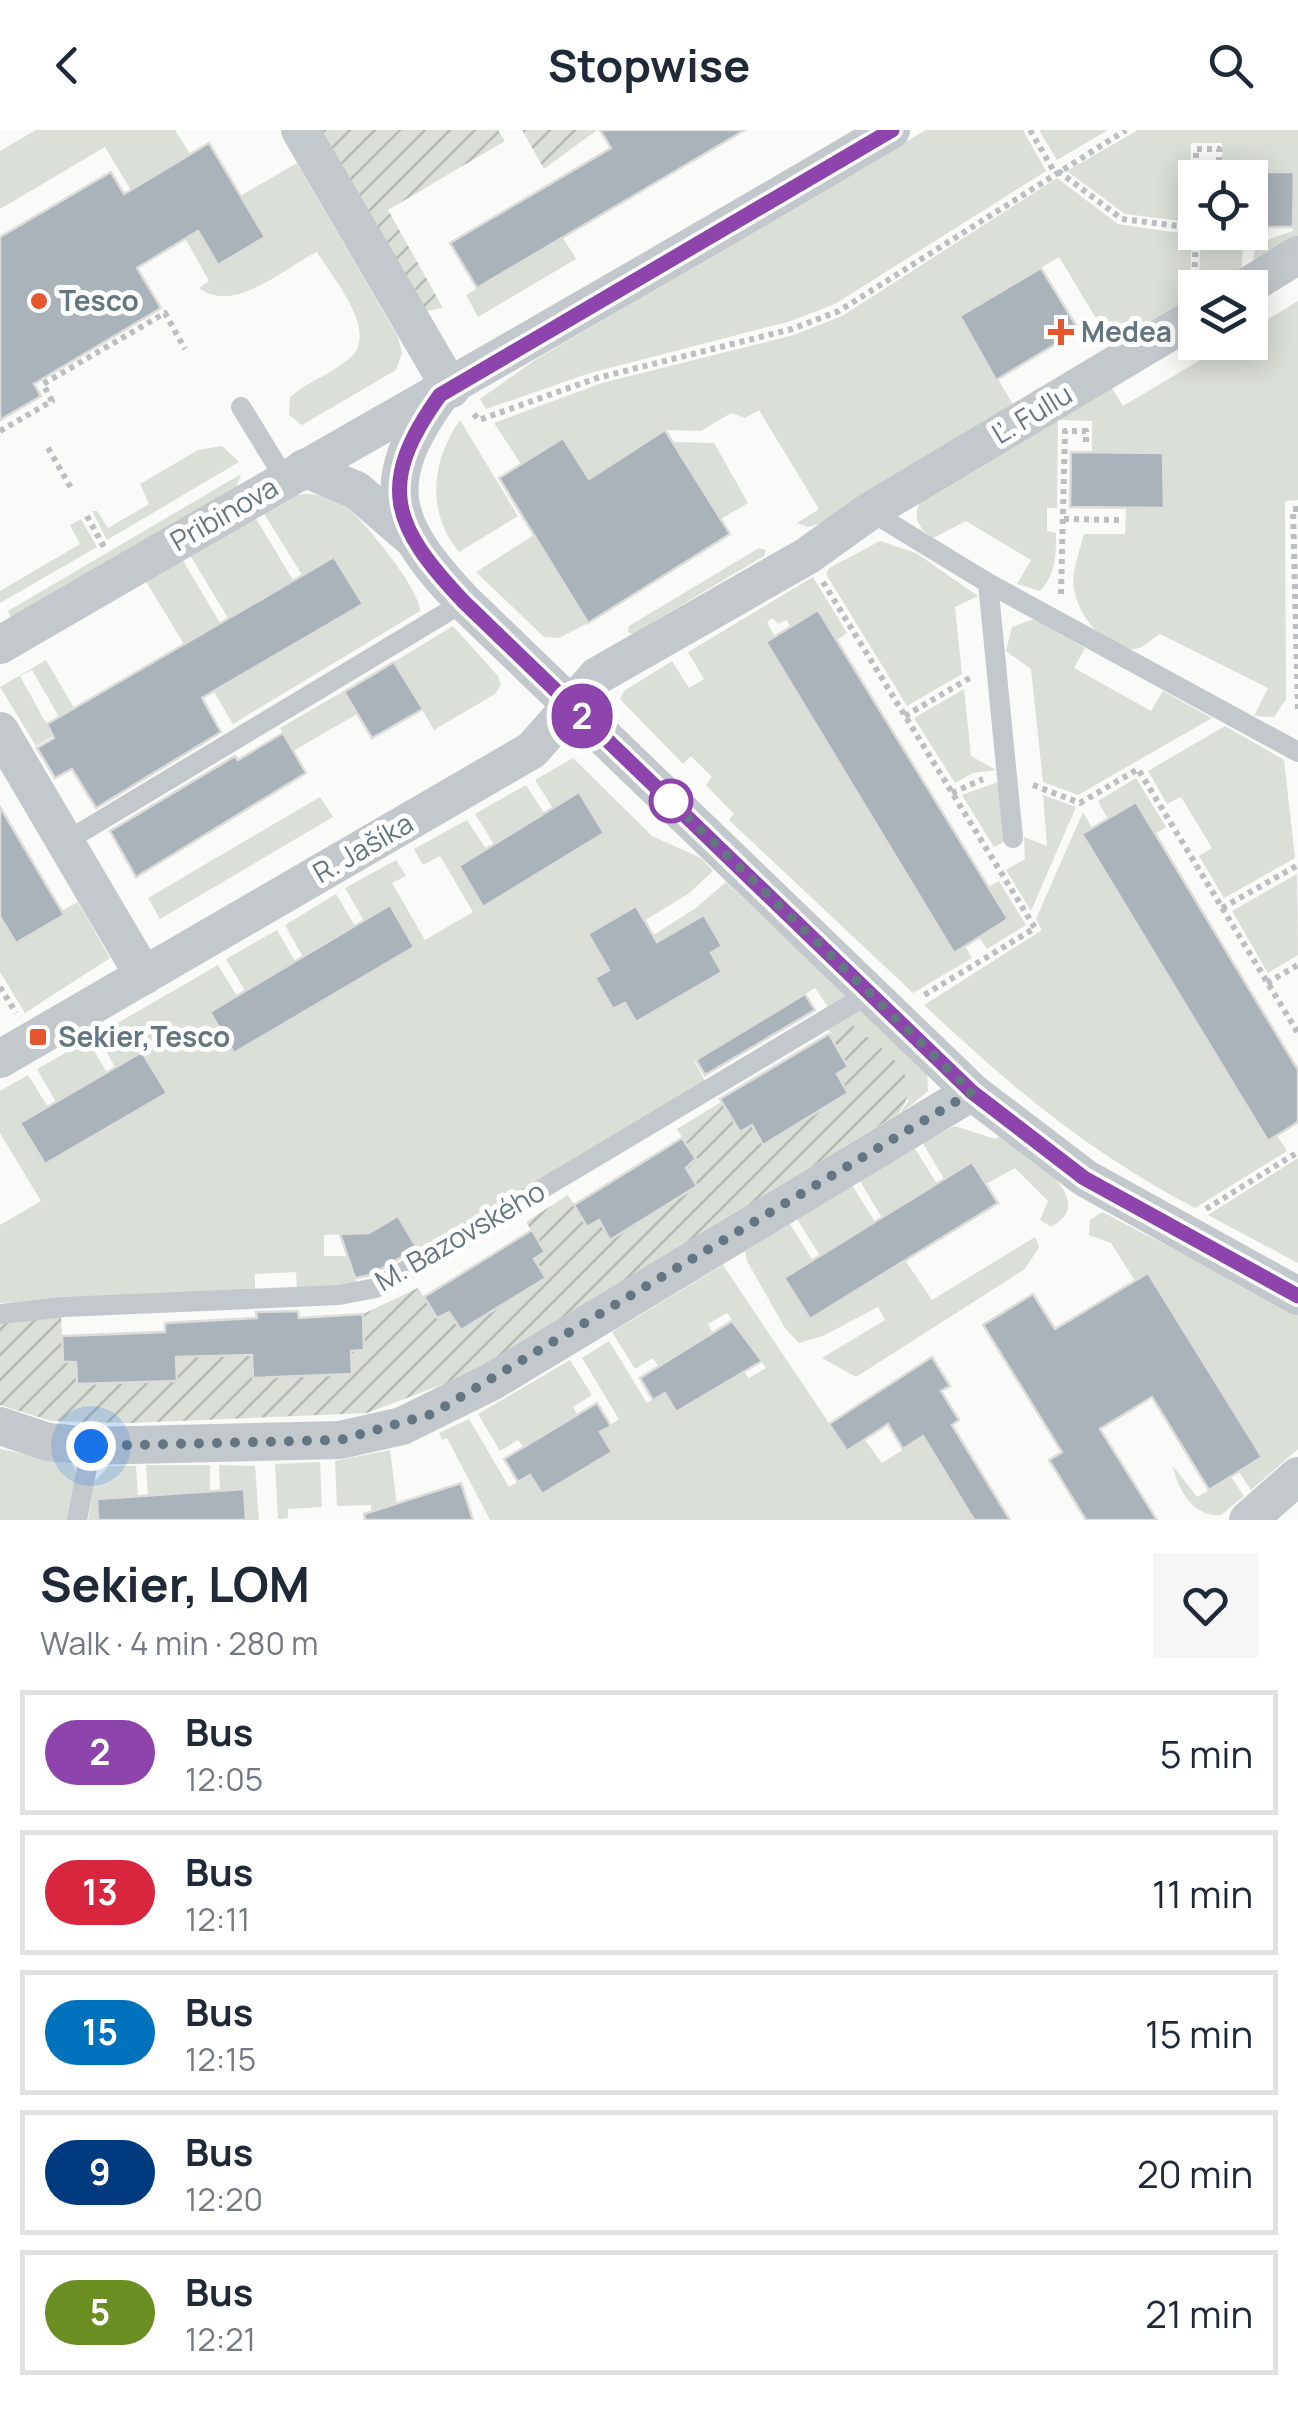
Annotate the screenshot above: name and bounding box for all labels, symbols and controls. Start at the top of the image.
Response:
text: Stopwise [548,34,750,96]
icon: back [40,38,95,93]
icon: search [1203,38,1258,93]
map controls [1178,160,1268,360]
button: locate [1178,160,1268,250]
button: layers [1178,270,1268,360]
place label: Tesco [59,281,139,319]
marker: Tesco [28,290,50,312]
place label: Medea [1081,312,1172,350]
marker: Medea [1050,321,1072,343]
street label: Ľ. Fullu [984,374,1079,452]
street label: Pribinova [163,467,284,559]
line badge: 2 [550,684,614,748]
text: 2 [572,692,592,740]
unlabelled marker [650,780,692,822]
street label: R. Jašíka [306,803,419,891]
place label: Sekier,Tesco [58,1017,230,1055]
marker: Sekier,Tesco [27,1026,49,1048]
street label: M. Bazovského [368,1171,551,1299]
your location [66,1421,116,1471]
text: Sekier, LOM [40,1551,310,1616]
button: heart [1153,1553,1258,1658]
text: Walk · 4 min · 280 m [40,1621,318,1665]
text: Bus [185,1705,253,1757]
text: 5 min [1160,1727,1253,1779]
text: 2 [90,1728,110,1776]
text: 12:05 [185,1757,263,1801]
text: Bus [185,1845,253,1897]
text: 11 min [1152,1867,1253,1919]
text: 13 [82,1868,118,1916]
text: 12:11 [185,1897,250,1941]
text: Bus [185,1985,253,2037]
text: 15 min [1145,2007,1253,2059]
text: 15 [82,2008,118,2056]
text: 12:15 [185,2037,256,2081]
text: Bus [185,2125,253,2177]
text: 20 min [1137,2147,1253,2199]
text: 9 [89,2148,111,2196]
text: 12:20 [185,2177,263,2221]
text: Bus [185,2265,253,2317]
text: 21 min [1145,2287,1253,2339]
text: 5 [90,2288,110,2336]
text: 12:21 [185,2317,256,2361]

